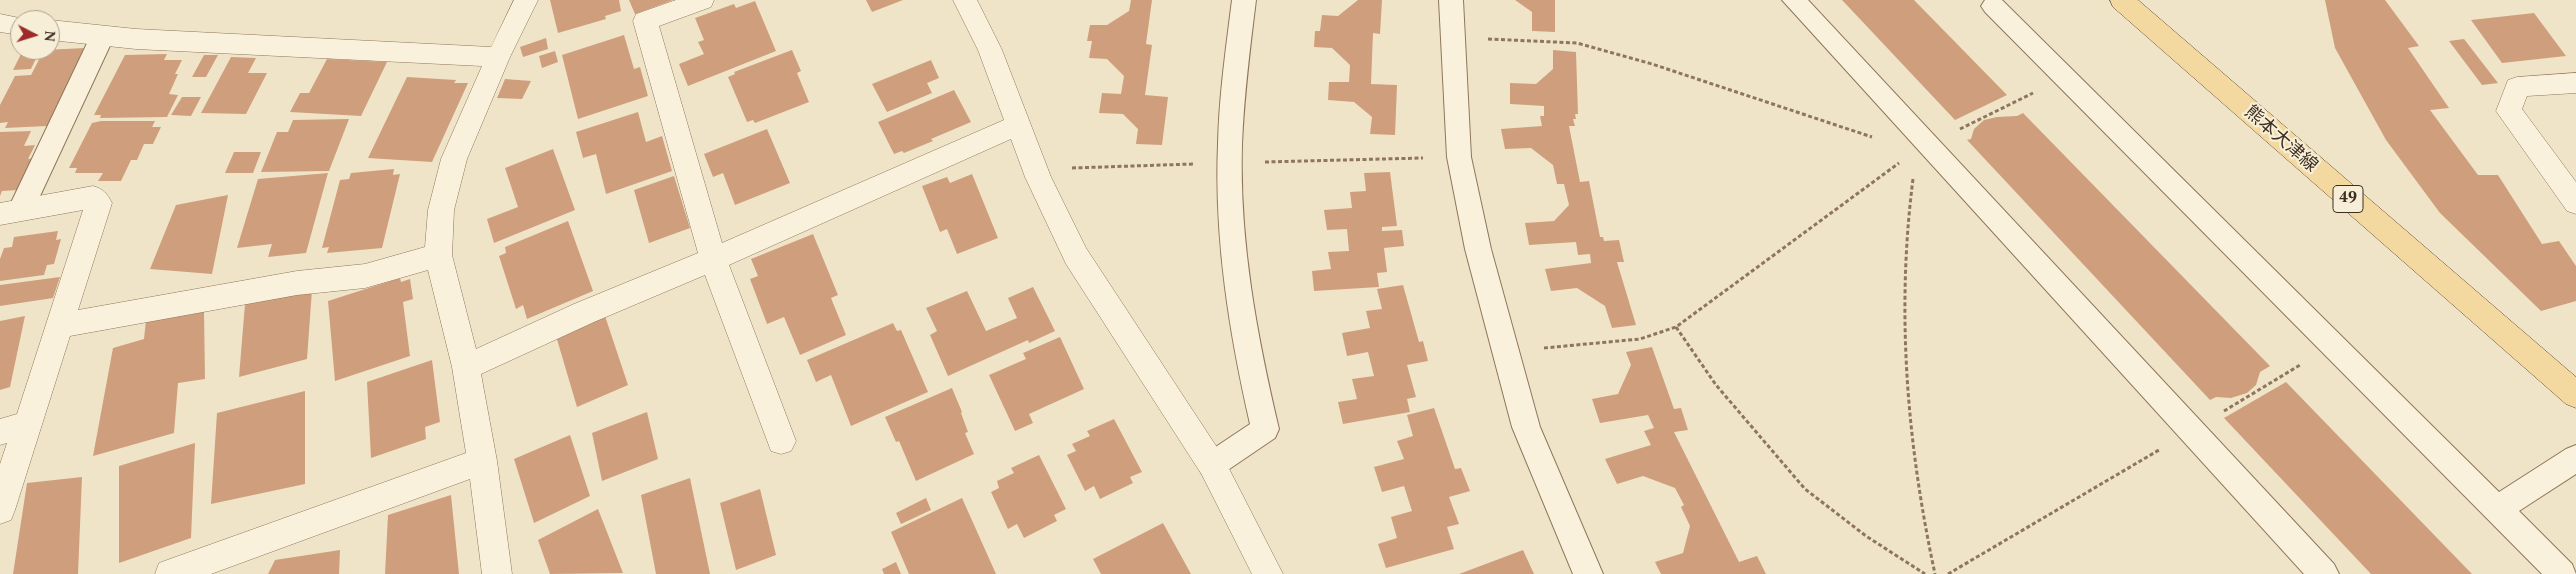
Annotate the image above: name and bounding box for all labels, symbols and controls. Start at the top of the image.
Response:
north arrow [10,10,60,60]
text: N [38,30,60,43]
street label: 熊本大津線 [2239,102,2321,178]
road number: 49 [2333,185,2363,212]

